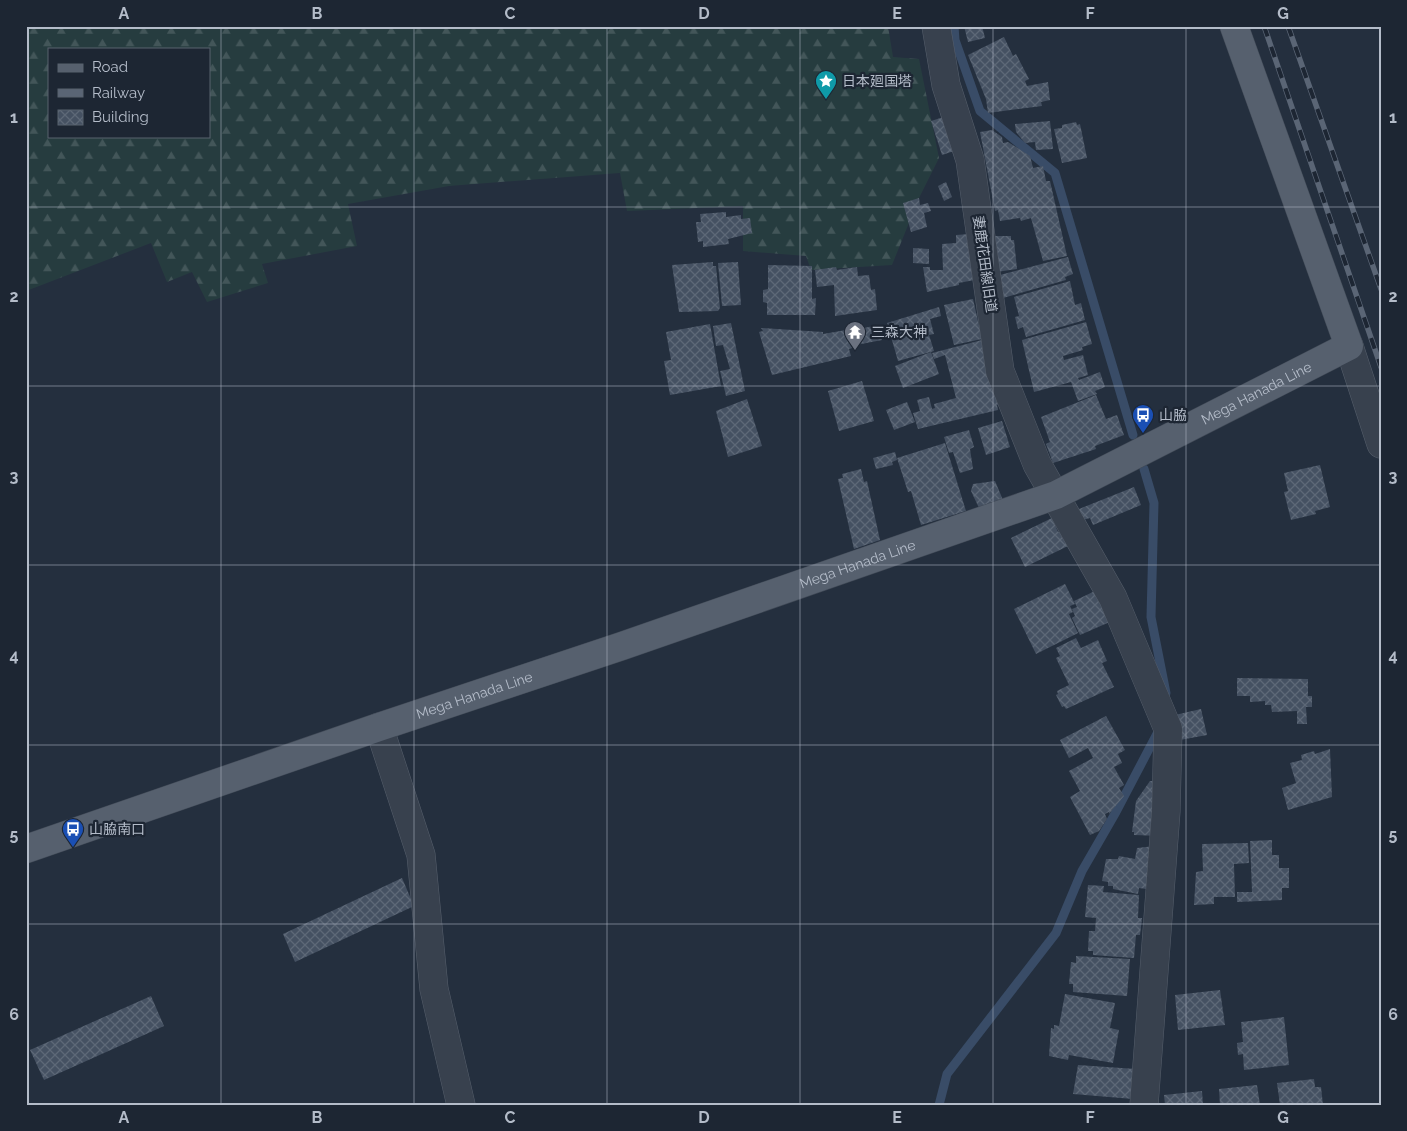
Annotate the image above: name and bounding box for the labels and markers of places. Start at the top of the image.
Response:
place icon: 日本廻国塔 [814,69,838,100]
place label: 日本廻国塔 [842,73,912,89]
temple icon: 三森大神 [843,320,867,351]
place label: 三森大神 [871,324,927,340]
bus stop icon: 山脇 [1131,403,1155,434]
place label: 山脇 [1159,407,1187,423]
bus stop icon: 山脇南口 [61,817,85,848]
place label: 山脇南口 [89,821,145,837]

